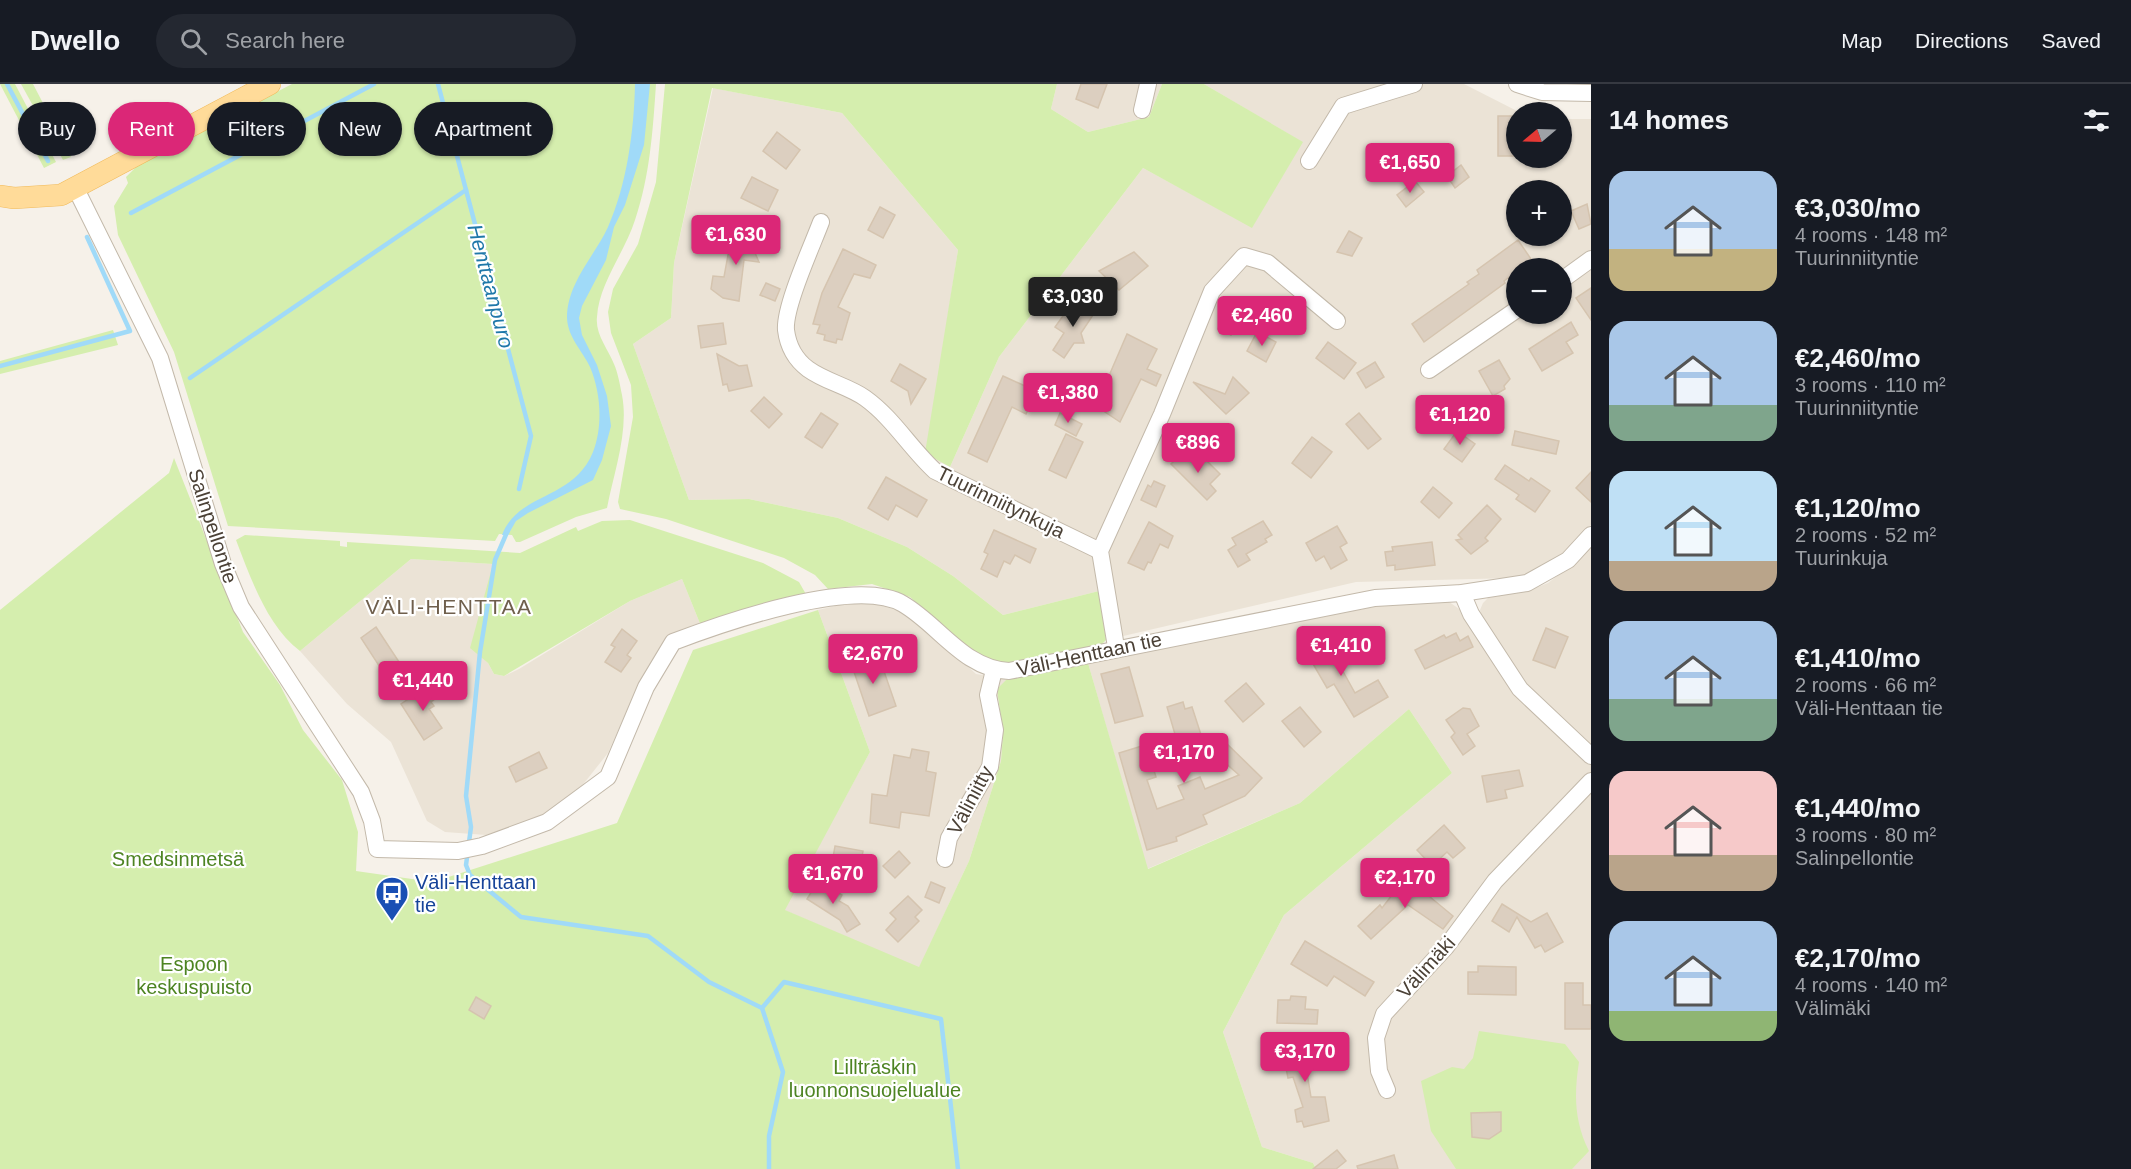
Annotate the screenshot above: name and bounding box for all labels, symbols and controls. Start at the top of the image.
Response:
search box [156,14,576,68]
text: Dwello [30,25,120,56]
icon: search [177,25,210,58]
text: Search here [225,28,345,53]
text: Map [1841,29,1882,52]
text: Directions [1915,29,2008,52]
text: Saved [2041,29,2101,52]
chip: Buy [18,102,96,156]
chip: Rent [108,102,195,156]
chip: Filters [207,102,306,156]
chip: New [318,102,402,156]
chip: Apartment [414,102,553,156]
north arrow [1506,102,1572,168]
map controls [1506,102,1572,324]
icon: filters [2080,104,2113,137]
text: 14 homes [1609,105,1729,135]
pin: €1,650 [1361,143,1459,194]
text: €1,650 [1379,151,1441,173]
button: + [1506,180,1572,246]
text: €3,030/mo [1795,193,1921,223]
icon: home [1657,195,1729,267]
pin: €1,630 [687,215,785,266]
water label: Henttaanpuro [463,222,519,351]
text: €1,630 [705,223,767,245]
text: 4 rooms · 148 m² [1795,224,1947,246]
text: Tuurinniityntie [1795,247,1919,269]
button: − [1506,258,1572,324]
pin: €3,030 [1024,277,1122,328]
text: €3,030 [1042,285,1104,307]
pin: €2,460 [1213,296,1311,347]
text: €2,460 [1231,304,1293,326]
text: €2,460/mo [1795,343,1921,373]
icon: home [1657,345,1729,417]
pin: €1,380 [1019,373,1117,424]
text: 3 rooms · 110 m² [1795,374,1946,396]
text: €1,380 [1037,381,1099,403]
pin: €1,120 [1411,395,1509,446]
text: Tuurinniityntie [1795,397,1919,419]
text: €1,120 [1429,403,1491,425]
pin: €896 [1162,423,1234,474]
text: €896 [1176,431,1220,453]
street label: Tuurinniitynkuja [934,462,1069,543]
street label: Salinpellontie [184,466,242,586]
text: €1,120/mo [1795,493,1921,523]
icon: home [1657,495,1729,567]
text: 2 rooms · 52 m² [1795,524,1936,546]
text: Tuurinkuja [1795,547,1888,569]
district label: VÄLI-HENTTAA [366,595,532,618]
pin: €1,410 [1292,626,1390,677]
street label: Väli-Henttaan tie [1014,628,1164,680]
pin: €2,670 [824,634,922,685]
text: €1,410 [1310,634,1372,656]
text: €2,670 [842,642,904,664]
text: €1,410/mo [1795,643,1921,673]
icon: home [1657,645,1729,717]
pin: €1,440 [374,661,472,712]
text: €1,440 [392,669,454,691]
text: 2 rooms · 66 m² [1795,674,1936,696]
text: Väli-Henttaan tie [1795,697,1943,719]
pin: €1,170 [1135,733,1233,784]
text: €1,170 [1153,741,1215,763]
street label: Väliniitty [943,762,997,838]
text: €1,440/mo [1795,793,1921,823]
icon: home [1657,795,1729,867]
text: 3 rooms · 80 m² [1795,824,1936,846]
text: Salinpellontie [1795,847,1914,869]
park label: Smedsinmetsä [112,848,245,870]
pin: €1,670 [784,854,882,905]
pin: €2,170 [1356,858,1454,909]
text: €1,670 [802,862,864,884]
text: €2,170 [1374,866,1436,888]
place label: Väli-Henttaan tie [415,871,536,916]
bus stop icon: Väli-Henttaan tie [374,875,410,922]
street label: Välimäki [1393,932,1459,1002]
text: €2,170/mo [1795,943,1921,973]
icon: home [1657,945,1729,1017]
park label: Espoon keskuspuisto [136,953,252,998]
text: 4 rooms · 140 m² [1795,974,1947,996]
text: Välimäki [1795,997,1871,1019]
pin: €3,170 [1256,1032,1354,1083]
text: €3,170 [1274,1040,1336,1062]
park label: Lillträskin luonnonsuojelualue [789,1056,961,1101]

